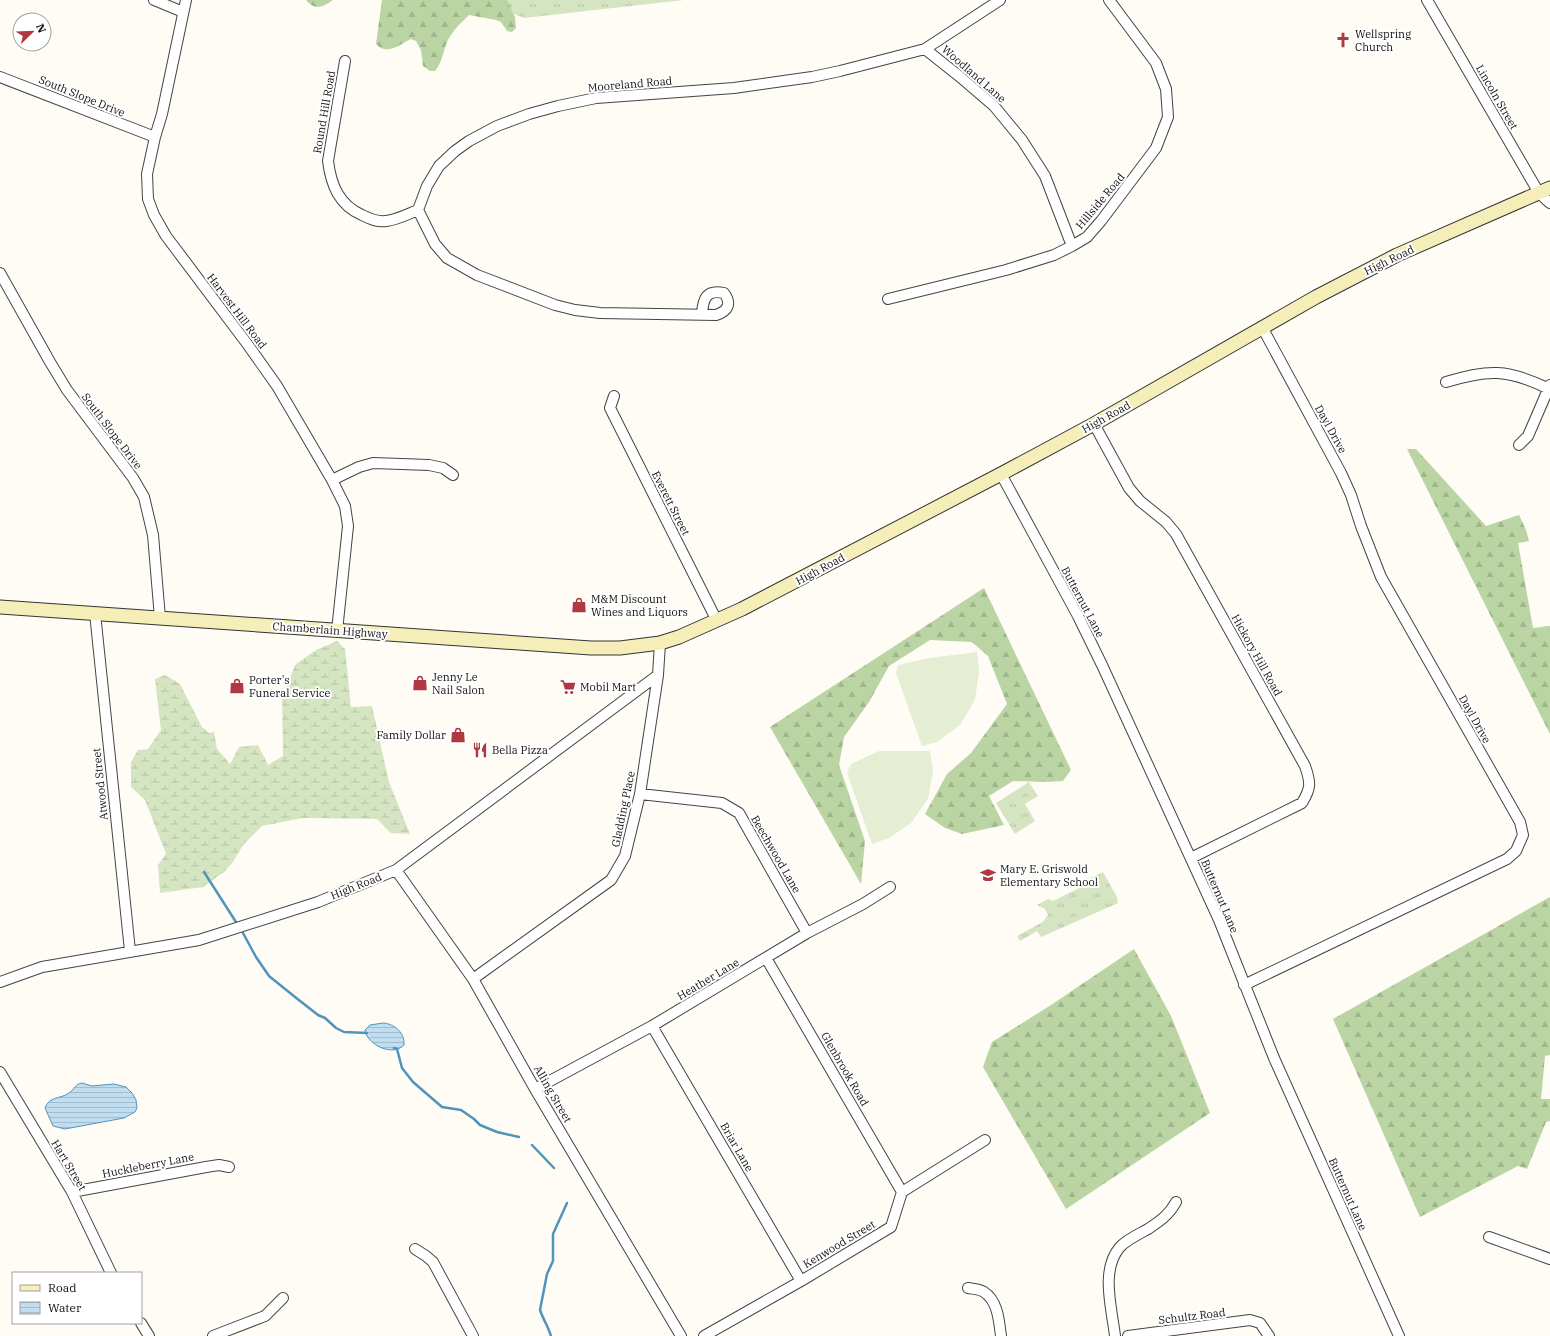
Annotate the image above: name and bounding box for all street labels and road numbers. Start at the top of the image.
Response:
street label: Woodland Lane [939,42,1009,106]
street label: Lincoln Street [1473,62,1521,132]
street label: Round Hill Road [310,69,338,155]
street label: South Slope Drive [37,72,127,120]
street label: Mooreland Road [587,73,673,95]
street label: Hillside Road [1072,170,1128,232]
street label: High Road [1362,242,1417,278]
street label: Harvest Hill Road [204,271,270,352]
street label: South Slope Drive [79,390,145,472]
street label: High Road [1079,398,1133,436]
street label: Dayl Drive [1312,402,1350,456]
street label: Everett Street [649,468,693,538]
street label: High Road [793,550,847,588]
street label: Butternut Lane [1058,564,1108,640]
street label: Hickory Hill Road [1229,612,1285,699]
street label: Chamberlain Highway [272,619,388,641]
street label: Dayl Drive [1456,692,1494,746]
street label: Atwood Street [89,747,111,821]
street label: Gladding Place [608,770,638,848]
street label: Beechwood Lane [748,813,804,895]
street label: Butternut Lane [1198,857,1242,935]
street label: High Road [328,869,384,903]
street label: Heather Lane [674,955,742,1003]
street label: Glenbrook Road [818,1029,872,1109]
street label: Alling Street [531,1063,575,1125]
street label: Briar Lane [717,1120,757,1174]
street label: Hart Street [48,1137,90,1193]
street label: Huckleberry Lane [101,1149,195,1181]
street label: Butternut Lane [1326,1155,1370,1233]
street label: Kenwood Street [800,1217,878,1271]
street label: Schultz Road [1158,1305,1227,1327]

